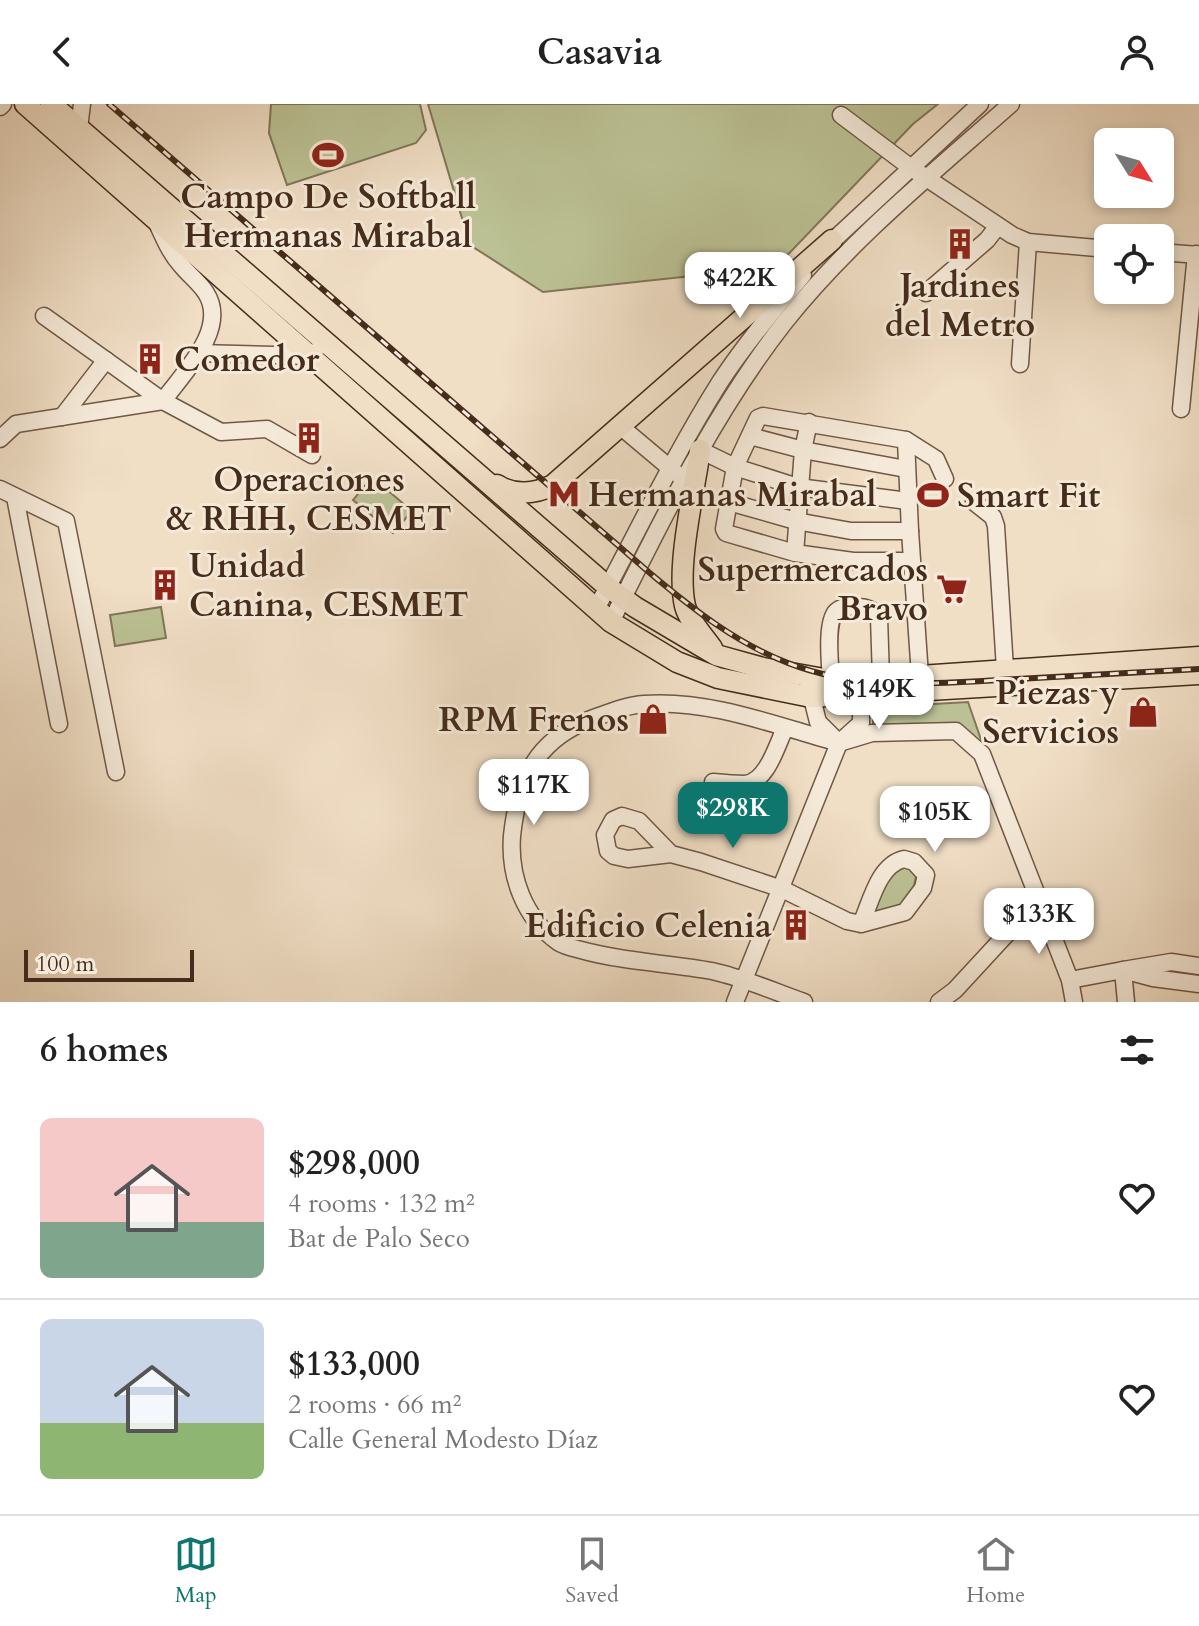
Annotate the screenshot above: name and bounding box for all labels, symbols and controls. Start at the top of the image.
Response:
text: Casavia [537,28,662,77]
icon: back [40,30,84,74]
icon: person [1115,30,1159,74]
north arrow [1094,128,1174,208]
map controls [1094,128,1174,304]
sports icon: Campo De Softball Hermanas Mirabal [311,138,345,172]
place label: Campo De Softball Hermanas Mirabal [180,174,476,259]
button: locate [1094,224,1174,304]
building icon: Jardines del Metro [943,227,977,261]
pin: $422K [684,252,796,320]
text: $422K [703,260,777,295]
place label: Jardines del Metro [885,263,1035,348]
place label: Comedor [174,337,320,383]
building icon: Comedor [133,342,167,376]
building icon: Operaciones & RHH, CESMET [292,421,326,455]
place label: Operaciones & RHH, CESMET [166,457,452,542]
place label: Hermanas Mirabal [588,472,876,518]
place label: Smart Fit [957,473,1100,519]
metro station icon: Hermanas Mirabal [547,477,581,511]
sports icon: Smart Fit [916,478,950,512]
place label: Unidad Canina, CESMET [189,543,469,628]
place label: Supermercados Bravo [698,547,928,632]
building icon: Unidad Canina, CESMET [148,568,182,602]
supermarket icon: Supermercados Bravo [935,572,969,606]
pin: $149K [823,663,935,731]
place label: Piezas y Servicios [983,670,1119,755]
text: $149K [842,671,916,706]
shop icon: Piezas y Servicios [1126,695,1160,729]
place label: RPM Frenos [439,697,629,743]
shop icon: RPM Frenos [636,702,670,736]
pin: $117K [478,759,590,827]
text: $117K [497,767,571,802]
pin: $298K [677,782,789,850]
pin: $105K [879,786,991,854]
text: $298K [696,790,770,825]
text: $105K [898,794,972,829]
pin: $133K [983,888,1095,956]
text: $133K [1002,896,1076,931]
place label: Edificio Celenia [525,903,772,949]
building icon: Edificio Celenia [779,908,813,942]
scale bar [24,946,194,982]
text: 100 m [36,949,94,979]
text: 6 homes [40,1027,168,1073]
icon: filters [1115,1028,1159,1072]
text: $298,000 [288,1140,420,1186]
icon: home [104,1150,200,1246]
icon: heart [1115,1176,1159,1220]
text: 4 rooms · 132 m² [288,1186,475,1221]
text: Bat de Palo Seco [288,1221,470,1256]
text: $133,000 [288,1341,420,1387]
icon: home [104,1351,200,1447]
icon: heart [1115,1377,1159,1421]
text: 2 rooms · 66 m² [288,1387,461,1422]
text: Calle General Modesto Díaz [288,1422,598,1457]
tab: Map [174,1532,218,1610]
tab: Saved [565,1532,619,1610]
tab: Home [966,1532,1025,1610]

